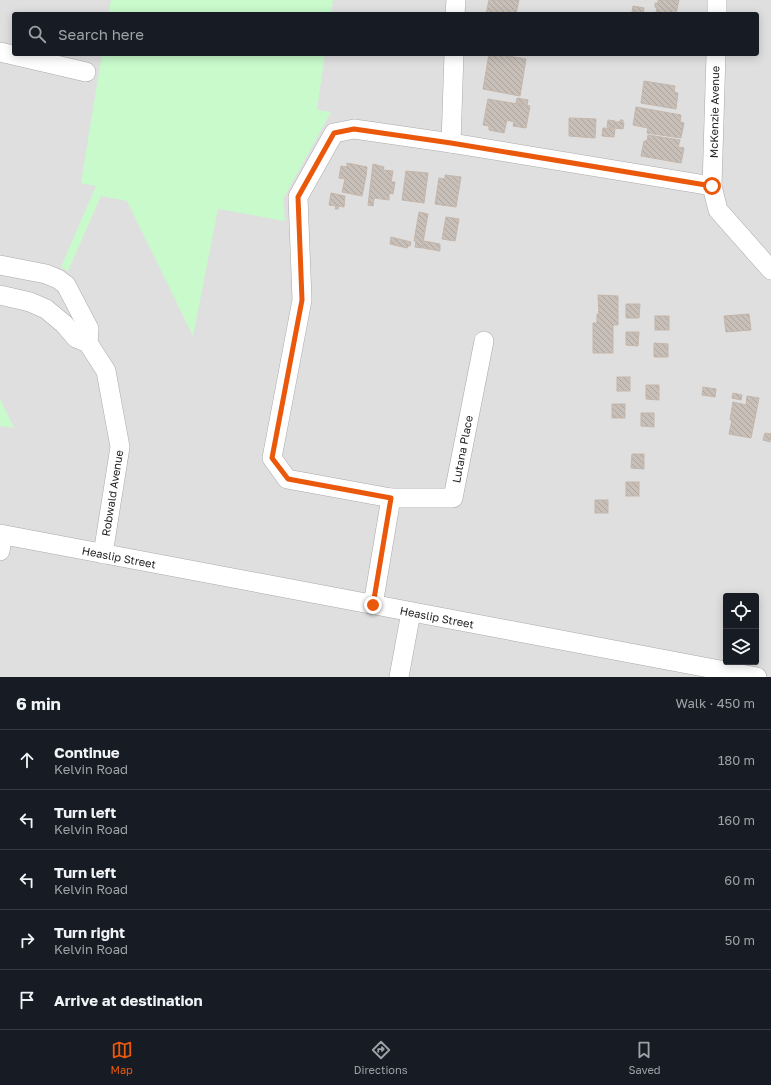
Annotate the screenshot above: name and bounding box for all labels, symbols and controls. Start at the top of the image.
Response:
search box [12,12,759,56]
icon: search [26,23,48,45]
text: Search here [58,25,144,43]
street label: McKenzie Avenue [707,66,721,158]
route start [703,177,721,195]
street label: Lutana Place [449,414,475,484]
street label: Robwald Avenue [99,449,125,537]
street label: Heaslip Street [81,543,157,571]
map controls [723,593,759,665]
button: locate [723,593,759,629]
route end [364,596,382,614]
street label: Heaslip Street [399,603,475,631]
button: layers [723,629,759,665]
text: 6 min [16,693,61,714]
text: Walk · 450 m [676,695,755,711]
text: Continue [54,743,120,761]
icon: ahead [16,749,38,771]
text: 180 m [718,752,755,768]
text: Kelvin Road [54,761,128,777]
text: Turn left [54,803,116,821]
icon: left [16,809,38,831]
text: 160 m [718,812,755,828]
text: Kelvin Road [54,821,128,837]
text: Turn left [54,863,116,881]
icon: left [16,869,38,891]
text: 60 m [724,872,755,888]
text: Kelvin Road [54,881,128,897]
text: Turn right [54,923,125,941]
icon: right [16,929,38,951]
text: 50 m [725,932,755,948]
text: Kelvin Road [54,941,128,957]
icon: arrive [16,989,38,1011]
text: Arrive at destination [54,991,203,1009]
tab: Map [110,1039,133,1076]
tab: Directions [354,1039,408,1076]
tab: Saved [628,1039,661,1076]

